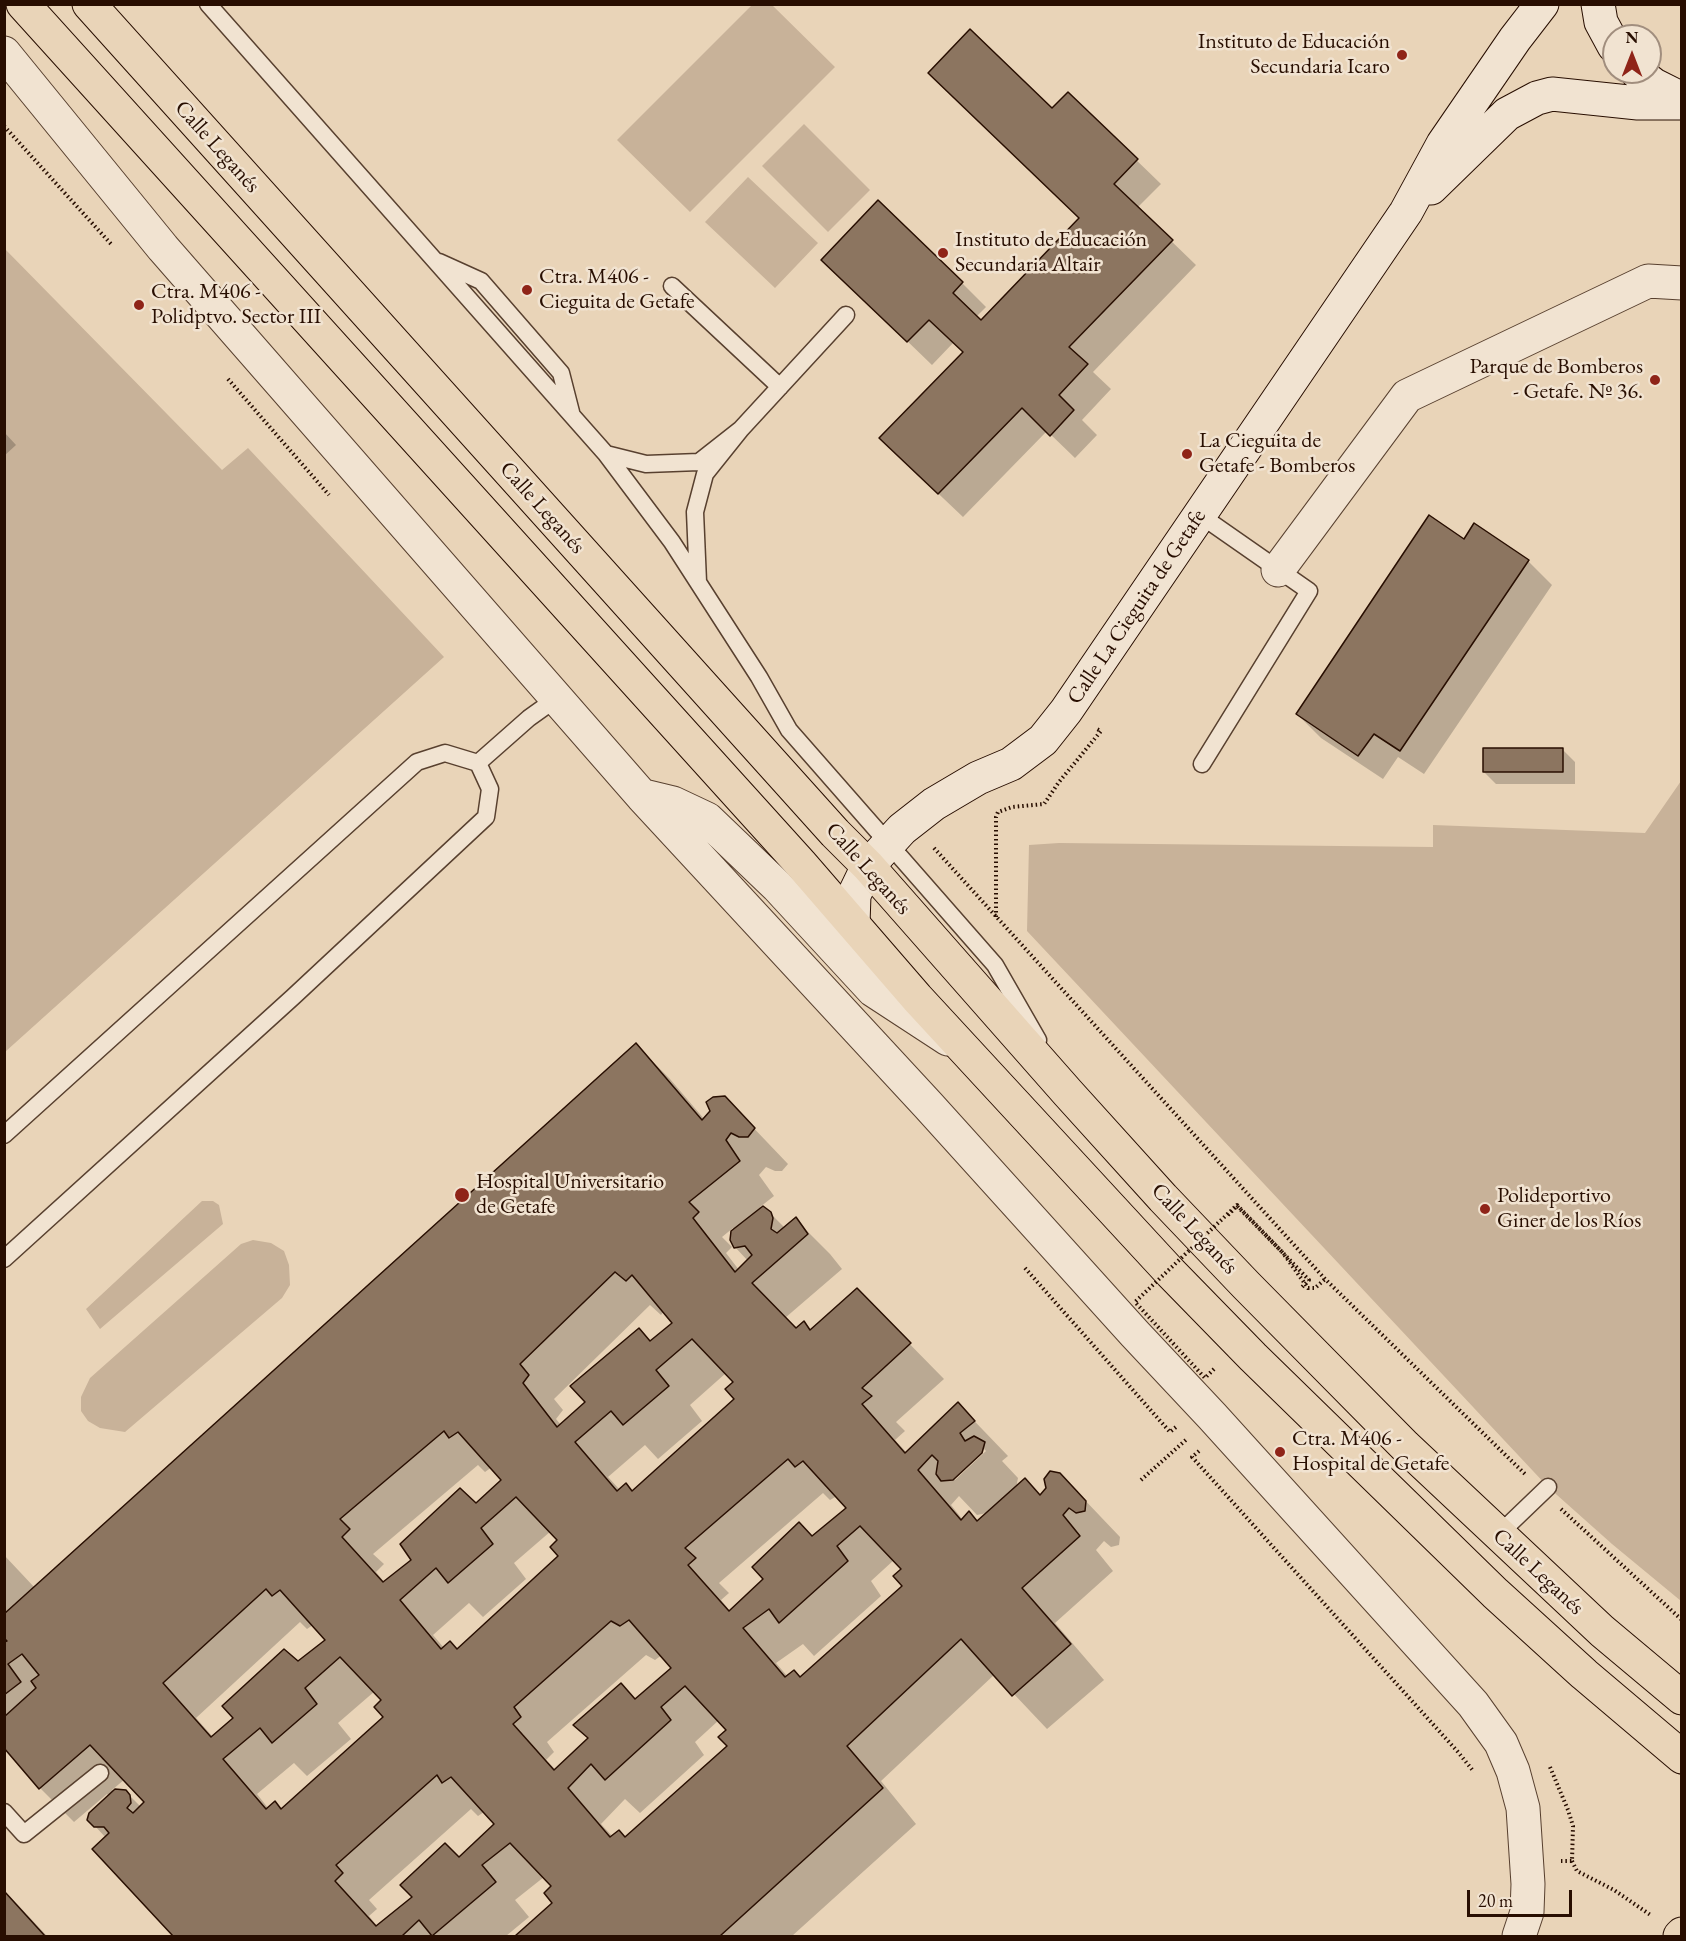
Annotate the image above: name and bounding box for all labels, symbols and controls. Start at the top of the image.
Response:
north arrow [1602,24,1662,84]
text: N [1626,27,1638,48]
place label: Instituto de Educación Secundaria Icaro [1198,29,1390,80]
marker: Instituto de Educación Secundaria Icaro [1395,48,1409,62]
street label: Calle Leganés [169,95,265,199]
place label: Instituto de Educación Secundaria Altair [955,227,1147,278]
marker: Instituto de Educación Secundaria Altair [936,246,950,260]
place label: Ctra. M406 - Cieguita de Getafe [539,264,695,316]
place label: Ctra. M406 - Polidptvo. Sector III [151,279,321,330]
marker: Ctra. M406 - Cieguita de Getafe [520,283,534,297]
marker: Ctra. M406 - Polidptvo. Sector III [132,298,146,312]
place label: Parque de Bomberos - Getafe. Nº 36. [1469,354,1643,406]
marker: Parque de Bomberos - Getafe. Nº 36. [1648,373,1662,387]
place label: La Cieguita de Getafe - Bomberos [1199,428,1355,480]
marker: La Cieguita de Getafe - Bomberos [1180,447,1194,461]
street label: Calle Leganés [494,456,590,560]
street label: Calle La Cieguita de Getafe [1062,504,1212,710]
street label: Calle Leganés [820,817,916,921]
place label: Hospital Universitario de Getafe [476,1169,664,1220]
street label: Calle Leganés [1145,1178,1243,1280]
place label: Polideportivo Giner de los Ríos [1497,1183,1641,1234]
marker: Hospital Universitario de Getafe [453,1186,471,1204]
marker: Polideportivo Giner de los Ríos [1478,1202,1492,1216]
place label: Ctra. M406 - Hospital de Getafe [1292,1426,1449,1478]
marker: Ctra. M406 - Hospital de Getafe [1273,1445,1287,1459]
street label: Calle Leganés [1487,1523,1589,1621]
scale bar [1470,1878,1575,1916]
text: 20 m [1478,1889,1513,1912]

